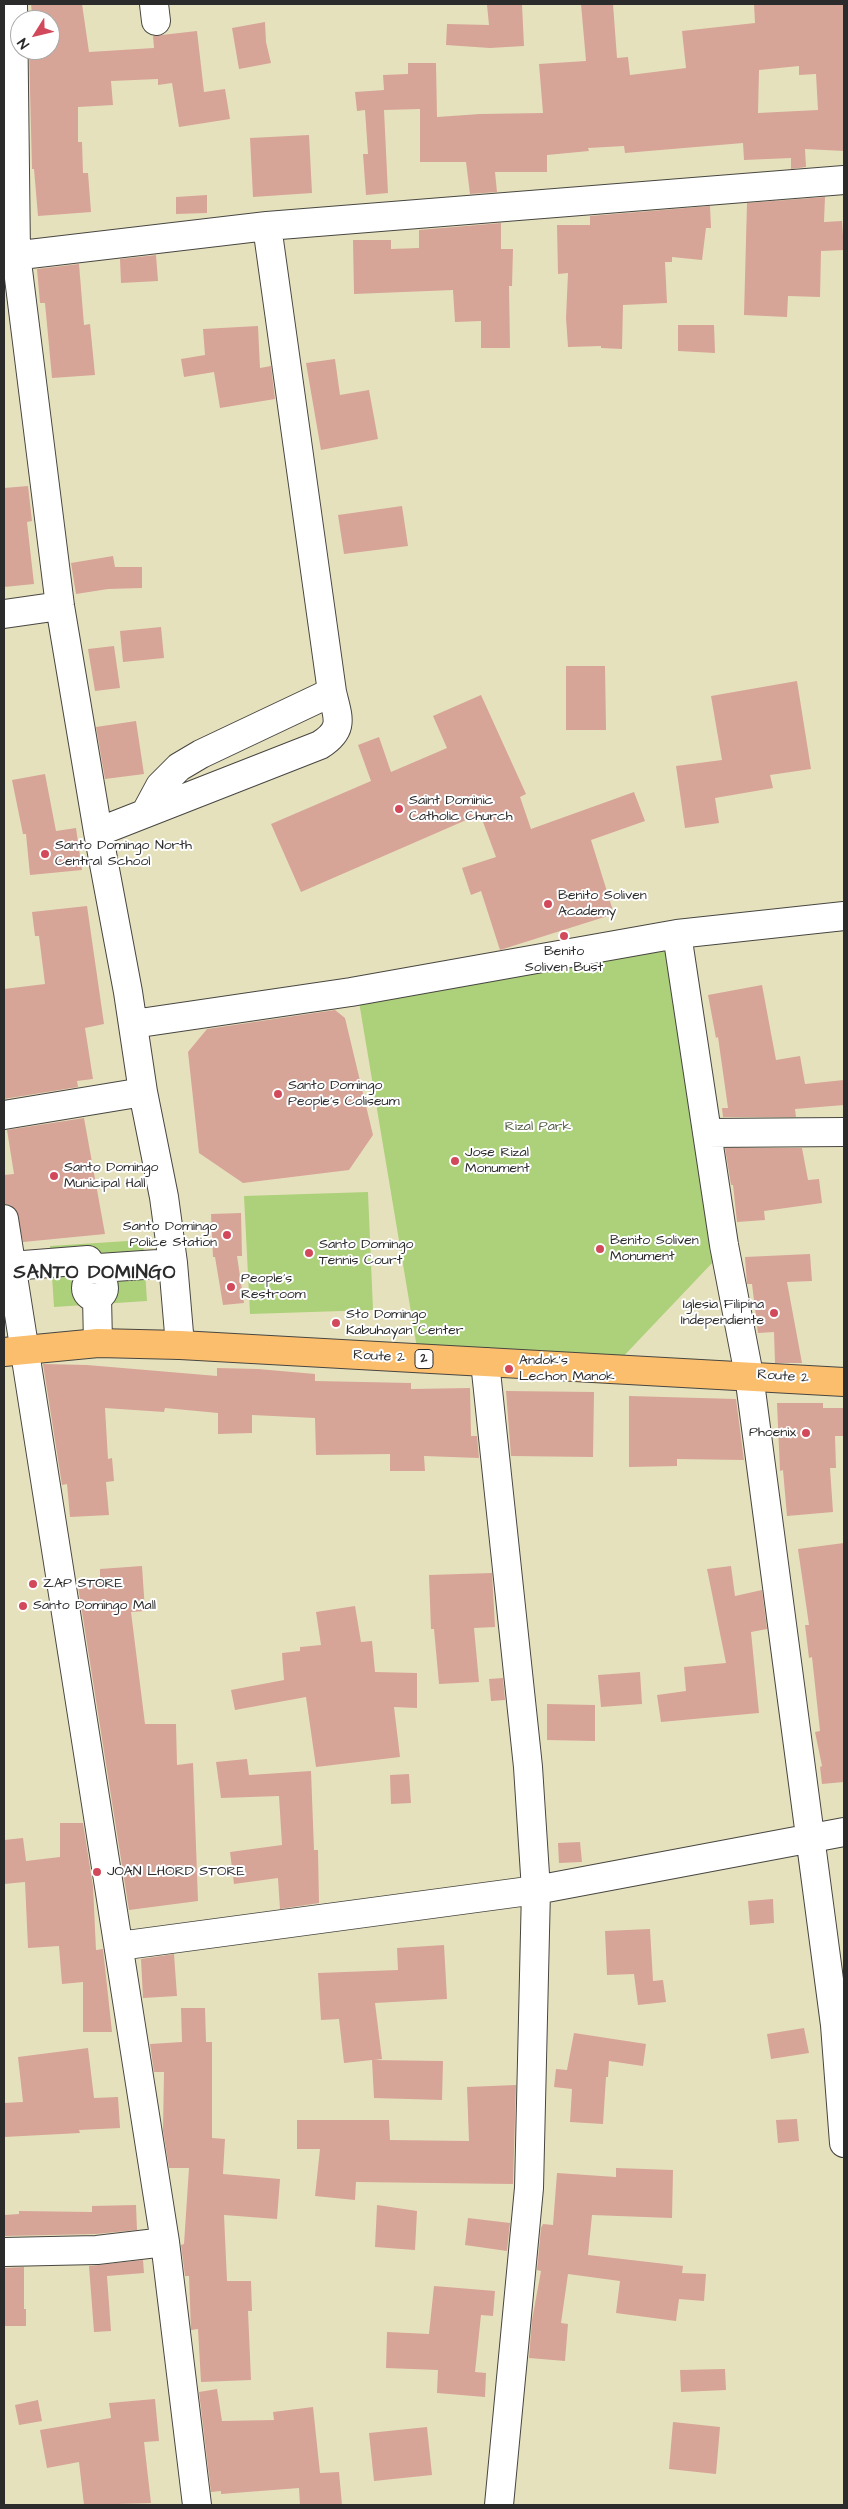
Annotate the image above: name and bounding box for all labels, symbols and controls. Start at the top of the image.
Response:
north arrow [10,10,60,60]
text: N [13,34,34,53]
place label: Saint Dominic Catholic Church [409,793,513,826]
marker: Saint Dominic Catholic Church [393,803,405,815]
place label: Santo Domingo North Central School [55,838,192,870]
marker: Santo Domingo North Central School [39,848,51,860]
place label: Benito Soliven Academy [558,888,647,920]
marker: Benito Soliven Academy [542,898,554,910]
marker: Benito Soliven Bust [558,930,570,942]
place label: Benito Soliven Bust [525,944,603,976]
place label: Santo Domingo People's Coliseum [288,1078,400,1110]
marker: Santo Domingo People's Coliseum [272,1088,284,1100]
park label: Rizal Park [505,1119,571,1135]
place label: Jose Rizal Monument [465,1145,530,1178]
marker: Jose Rizal Monument [449,1155,461,1167]
place label: Santo Domingo Municipal Hall [64,1160,158,1192]
marker: Santo Domingo Municipal Hall [48,1170,60,1182]
place label: Santo Domingo Police Station [123,1219,217,1252]
marker: Santo Domingo Police Station [221,1229,233,1241]
place label: Benito Soliven Monument [610,1233,699,1266]
place label: Santo Domingo Tennis Court [319,1237,413,1270]
marker: Benito Soliven Monument [594,1243,606,1255]
marker: Santo Domingo Tennis Court [303,1247,315,1259]
district label: SANTO DOMINGO [12,1263,178,1285]
place label: People's Restroom [241,1271,306,1304]
marker: People's Restroom [225,1281,237,1293]
place label: Iglesia Filipina Independiente [681,1297,764,1330]
place label: Sto Domingo Kabuhayan Center [346,1307,463,1340]
marker: Iglesia Filipina Independiente [768,1307,780,1319]
marker: Sto Domingo Kabuhayan Center [330,1317,342,1329]
street label: Route 2 [353,1347,405,1367]
road number: 2 [415,1350,433,1368]
place label: Andok's Lechon Manok [519,1353,615,1385]
marker: Andok's Lechon Manok [503,1363,515,1375]
street label: Route 2 [757,1367,809,1387]
place label: Phoenix [749,1425,796,1441]
marker: Phoenix [800,1427,812,1439]
place label: ZAP STORE [43,1576,123,1592]
marker: ZAP STORE [27,1578,39,1590]
place label: Santo Domingo Mall [33,1598,156,1614]
marker: Santo Domingo Mall [17,1600,29,1612]
place label: JOAN LHORD STORE [107,1864,245,1880]
marker: JOAN LHORD STORE [91,1866,103,1878]

